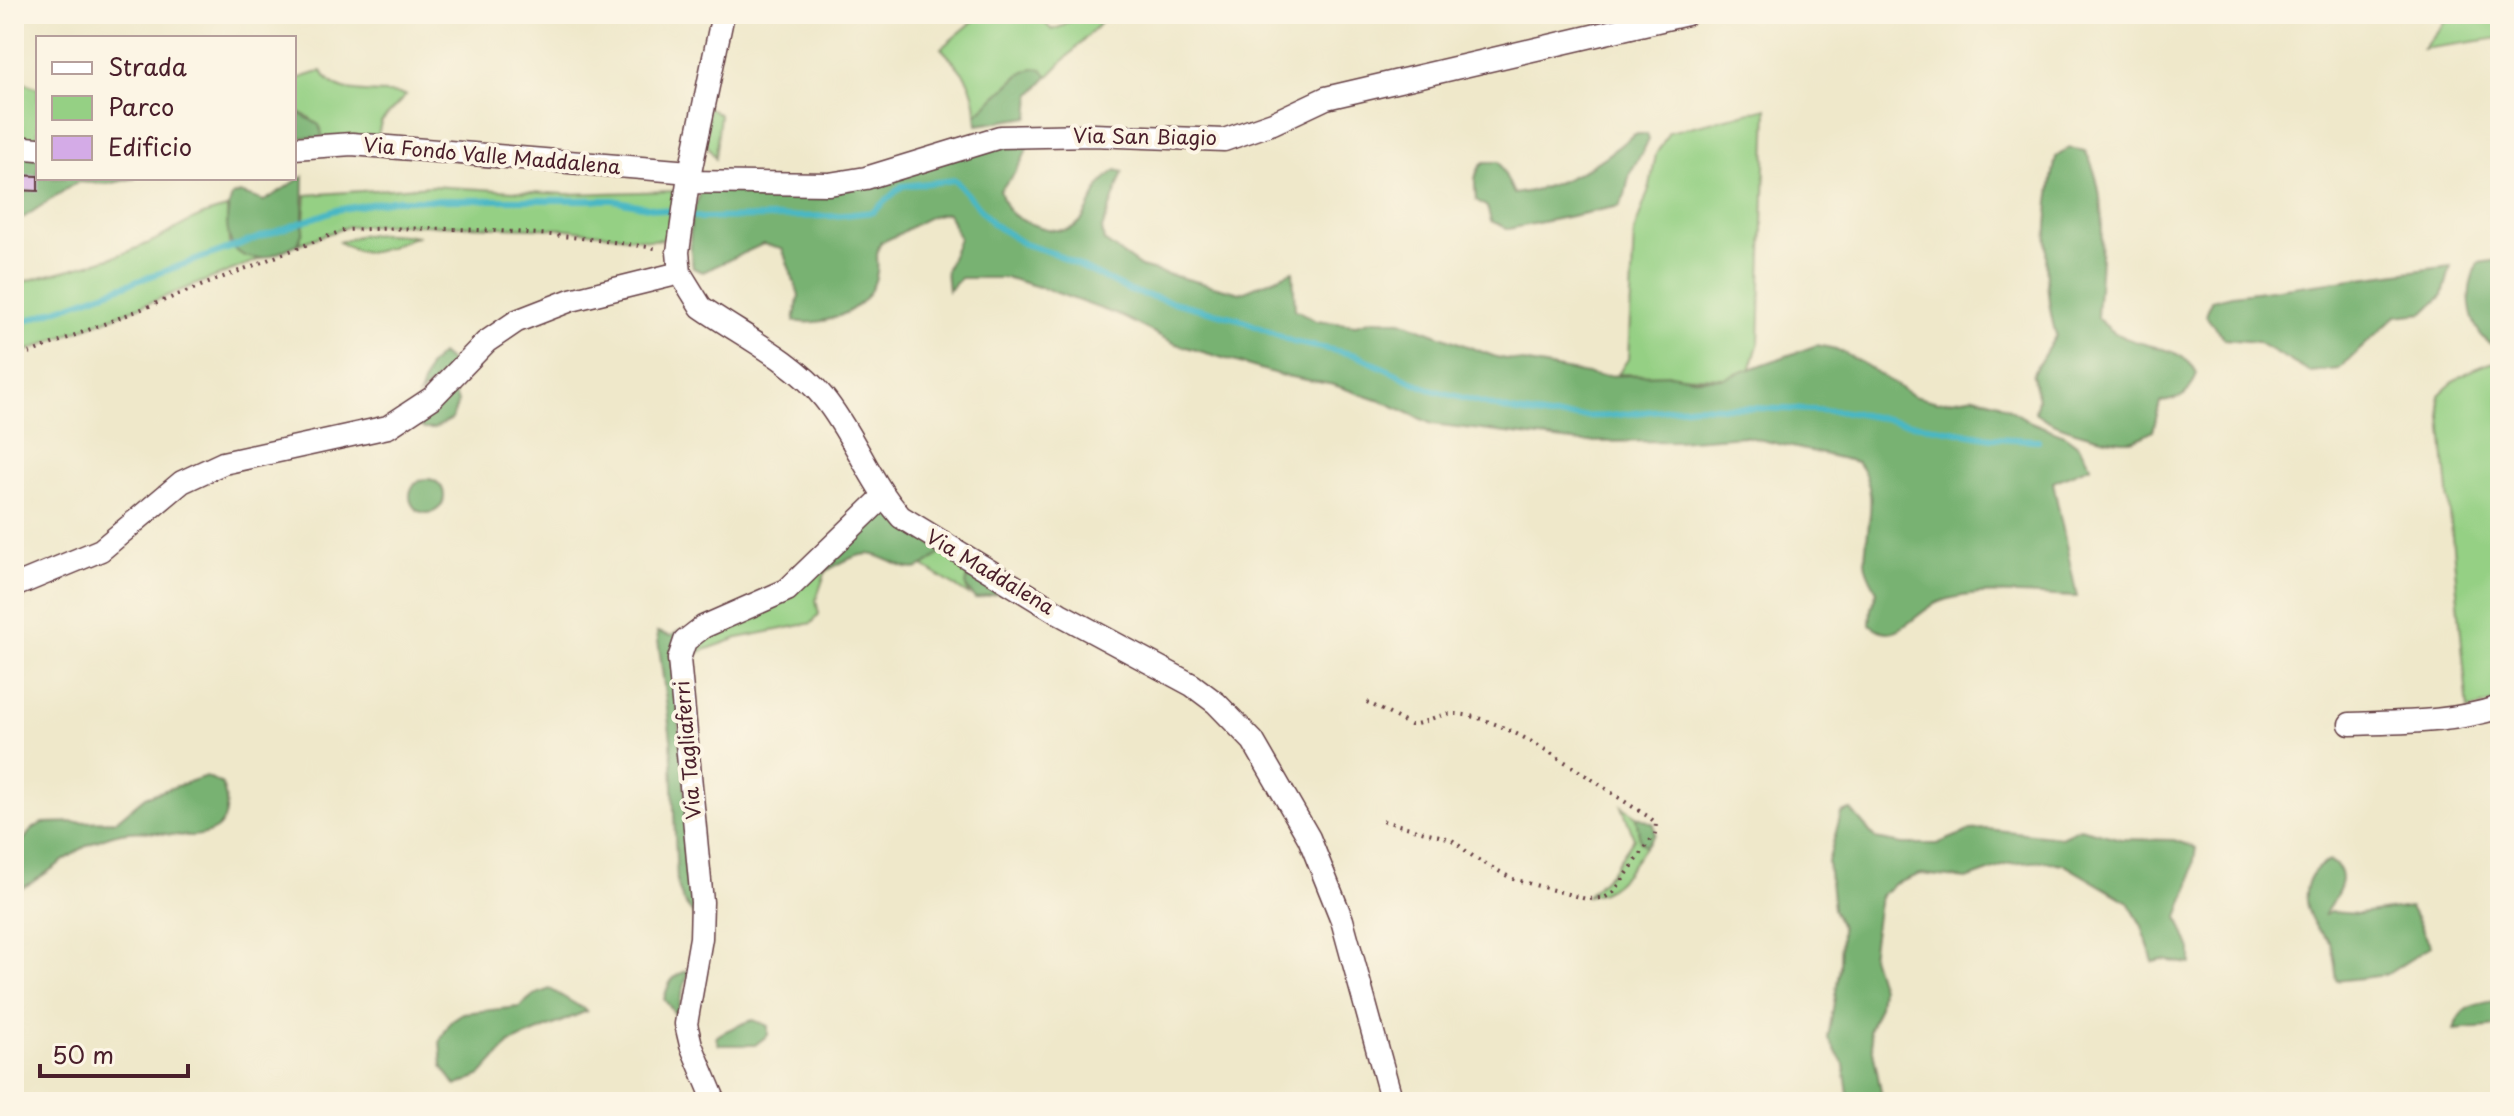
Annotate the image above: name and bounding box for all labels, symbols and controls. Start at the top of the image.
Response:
legend [36,36,296,180]
text: Strada [108,48,187,84]
text: Parco [108,88,174,124]
street label: Via San Biagio [1073,120,1217,152]
text: Edificio [108,128,192,164]
street label: Via Fondo Valle Maddalena [362,129,623,181]
street label: Via Maddalena [921,521,1061,622]
street label: Via Tagliaferri [666,679,708,821]
scale bar [40,1028,188,1078]
text: 50 m [52,1036,114,1072]

